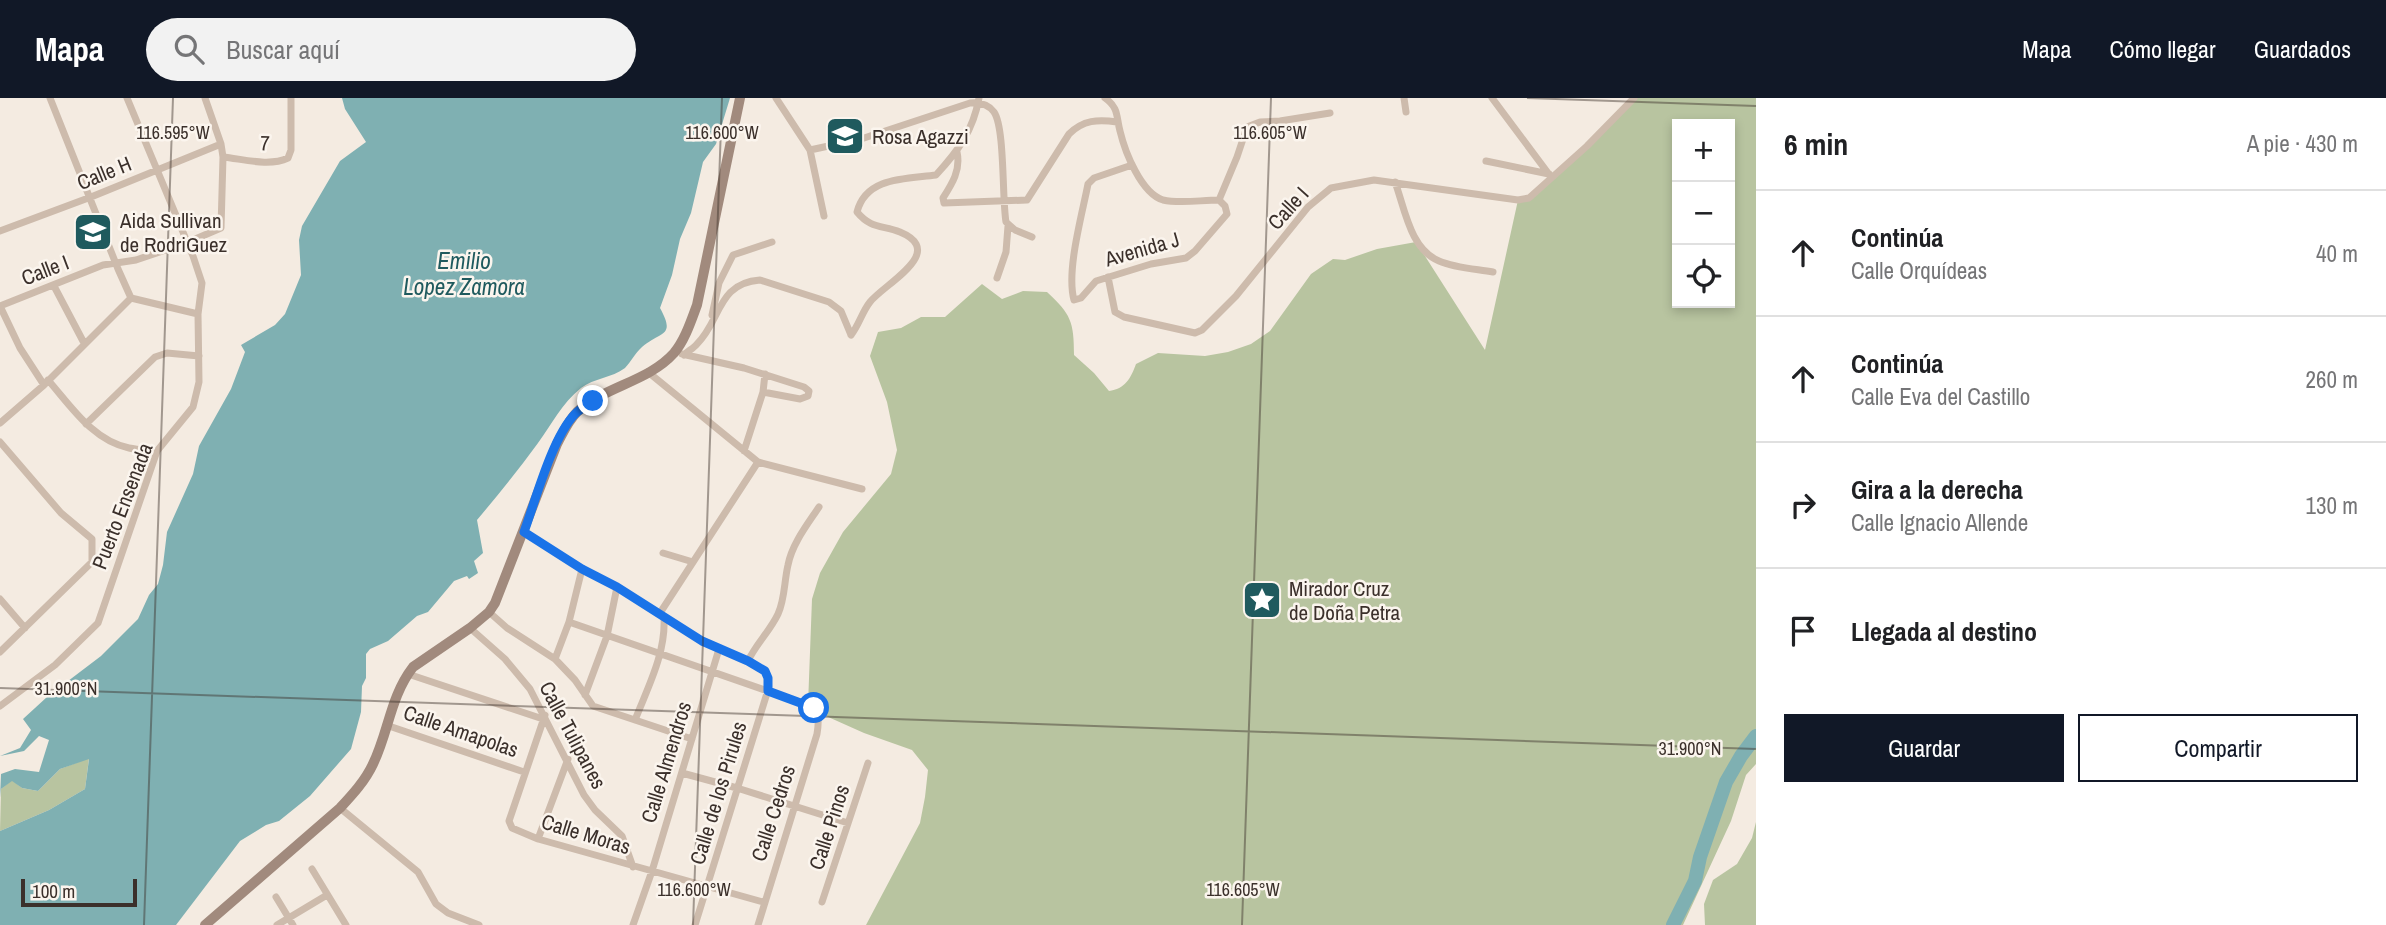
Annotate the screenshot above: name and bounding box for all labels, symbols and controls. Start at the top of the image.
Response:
search box [146,18,636,81]
text: Mapa [35,27,104,71]
icon: search [170,30,208,68]
text: Buscar aquí [226,32,340,67]
text: Mapa [2022,33,2072,65]
text: Cómo llegar [2110,33,2216,65]
text: Guardados [2254,33,2351,65]
school or university icon: Rosa Agazzi [824,115,866,157]
map controls [1672,119,1735,308]
button: + [1672,119,1735,182]
text: 116.595°W [136,120,210,145]
text: 116.600°W [685,120,759,145]
text: 116.605°W [1233,120,1307,145]
place label: Rosa Agazzi [872,122,969,151]
text: 6 min [1784,124,1848,164]
street label: 7 [260,128,270,158]
text: A pie · 430 m [2247,128,2358,159]
street label: Calle H [72,149,136,197]
street label: Calle I [1261,180,1315,236]
button: − [1672,182,1735,245]
place label: Aida Sullivan de RodriGuez [119,206,228,259]
school or university icon: Aida Sullivan de RodriGuez [72,211,114,253]
text: Continúa [1851,220,1943,255]
street label: Avenida J [1100,225,1183,274]
icon: ahead [1784,234,1822,272]
text: 40 m [2316,238,2358,269]
water label: Emilio Lopez Zamora [403,245,525,302]
button: locate [1672,245,1735,308]
street label: Calle I [17,248,73,292]
text: Calle Orquídeas [1851,255,1987,286]
text: Continúa [1851,346,1943,381]
icon: ahead [1784,360,1822,398]
text: 260 m [2306,364,2358,395]
text: Calle Eva del Castillo [1851,381,2030,412]
route end [577,385,608,416]
street label: Puerto Ensenada [85,438,160,573]
text: Gira a la derecha [1851,472,2023,507]
icon: right [1784,486,1822,524]
text: 130 m [2306,490,2358,521]
text: Calle Ignacio Allende [1851,507,2028,538]
place label: Mirador Cruz de Doña Petra [1289,574,1400,627]
place icon: Mirador Cruz de Doña Petra [1241,579,1283,621]
icon: arrive [1784,612,1822,650]
text: Llegada al destino [1851,614,2037,649]
text: 31.900°N [35,676,98,701]
street label: Calle Tulipanes [533,676,613,794]
route start [798,692,829,723]
street label: Calle Amapolas [400,698,522,764]
street label: Calle Almendros [634,698,698,826]
button: Guardar [1784,714,2064,782]
button: Compartir [2078,714,2358,782]
street label: Calle de los Pirules [682,718,754,868]
text: 31.900°N [1659,736,1722,761]
street label: Calle Cedros [744,761,802,865]
street label: Calle Pinos [802,781,856,873]
street label: Calle Moras [538,807,634,861]
scale bar [21,876,136,908]
text: 116.600°W [657,877,731,902]
text: 116.605°W [1206,877,1280,902]
text: 100 m [32,878,75,904]

